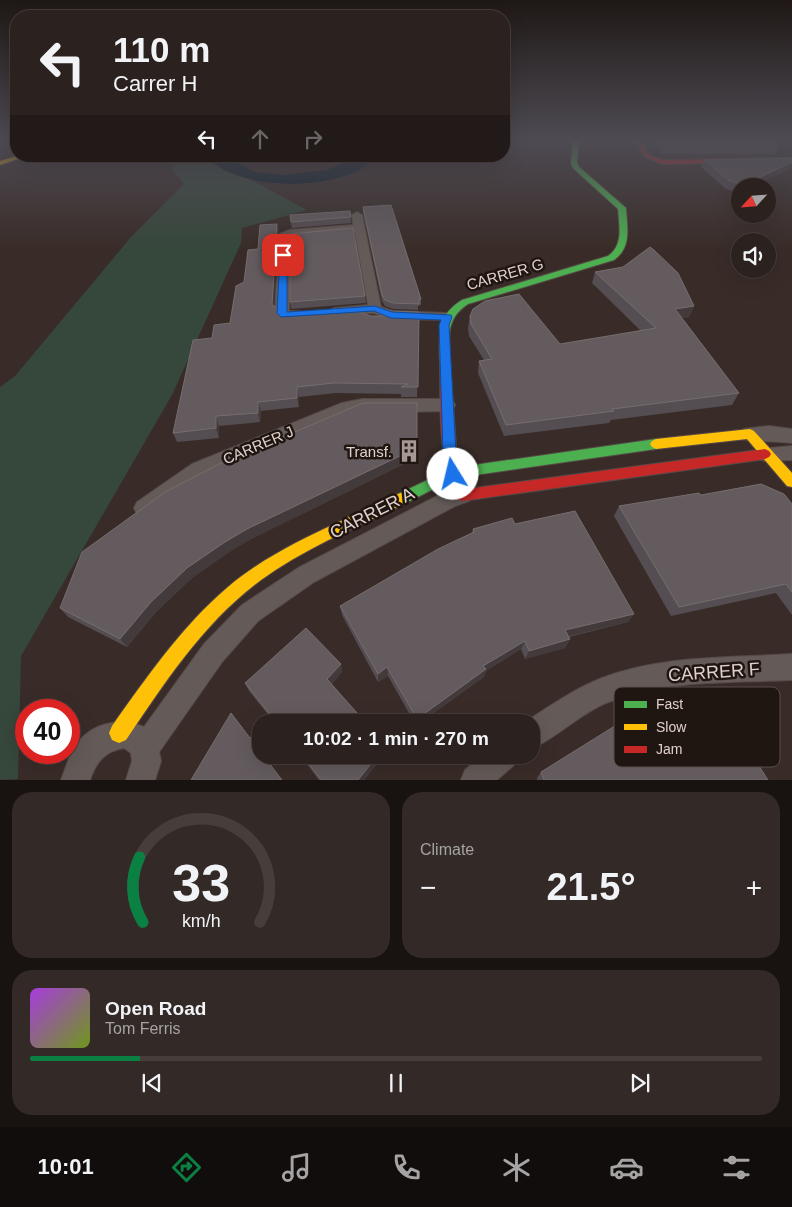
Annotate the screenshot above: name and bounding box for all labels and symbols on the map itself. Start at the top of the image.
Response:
north arrow [731,178,776,222]
pin [262,234,304,276]
street label: CARRER G [465,255,545,293]
street label: CARRER J [220,423,296,467]
building icon: Transf. [396,438,422,464]
place label: Transf. [346,443,392,460]
position arrow [426,447,478,499]
street label: CARRER A [326,483,418,543]
street label: CARRER F [667,659,761,685]
legend [614,687,780,767]
text: Fast [656,696,683,712]
speed limit sign: 40 [15,699,80,764]
text: Slow [656,719,687,735]
text: Jam [656,741,682,757]

